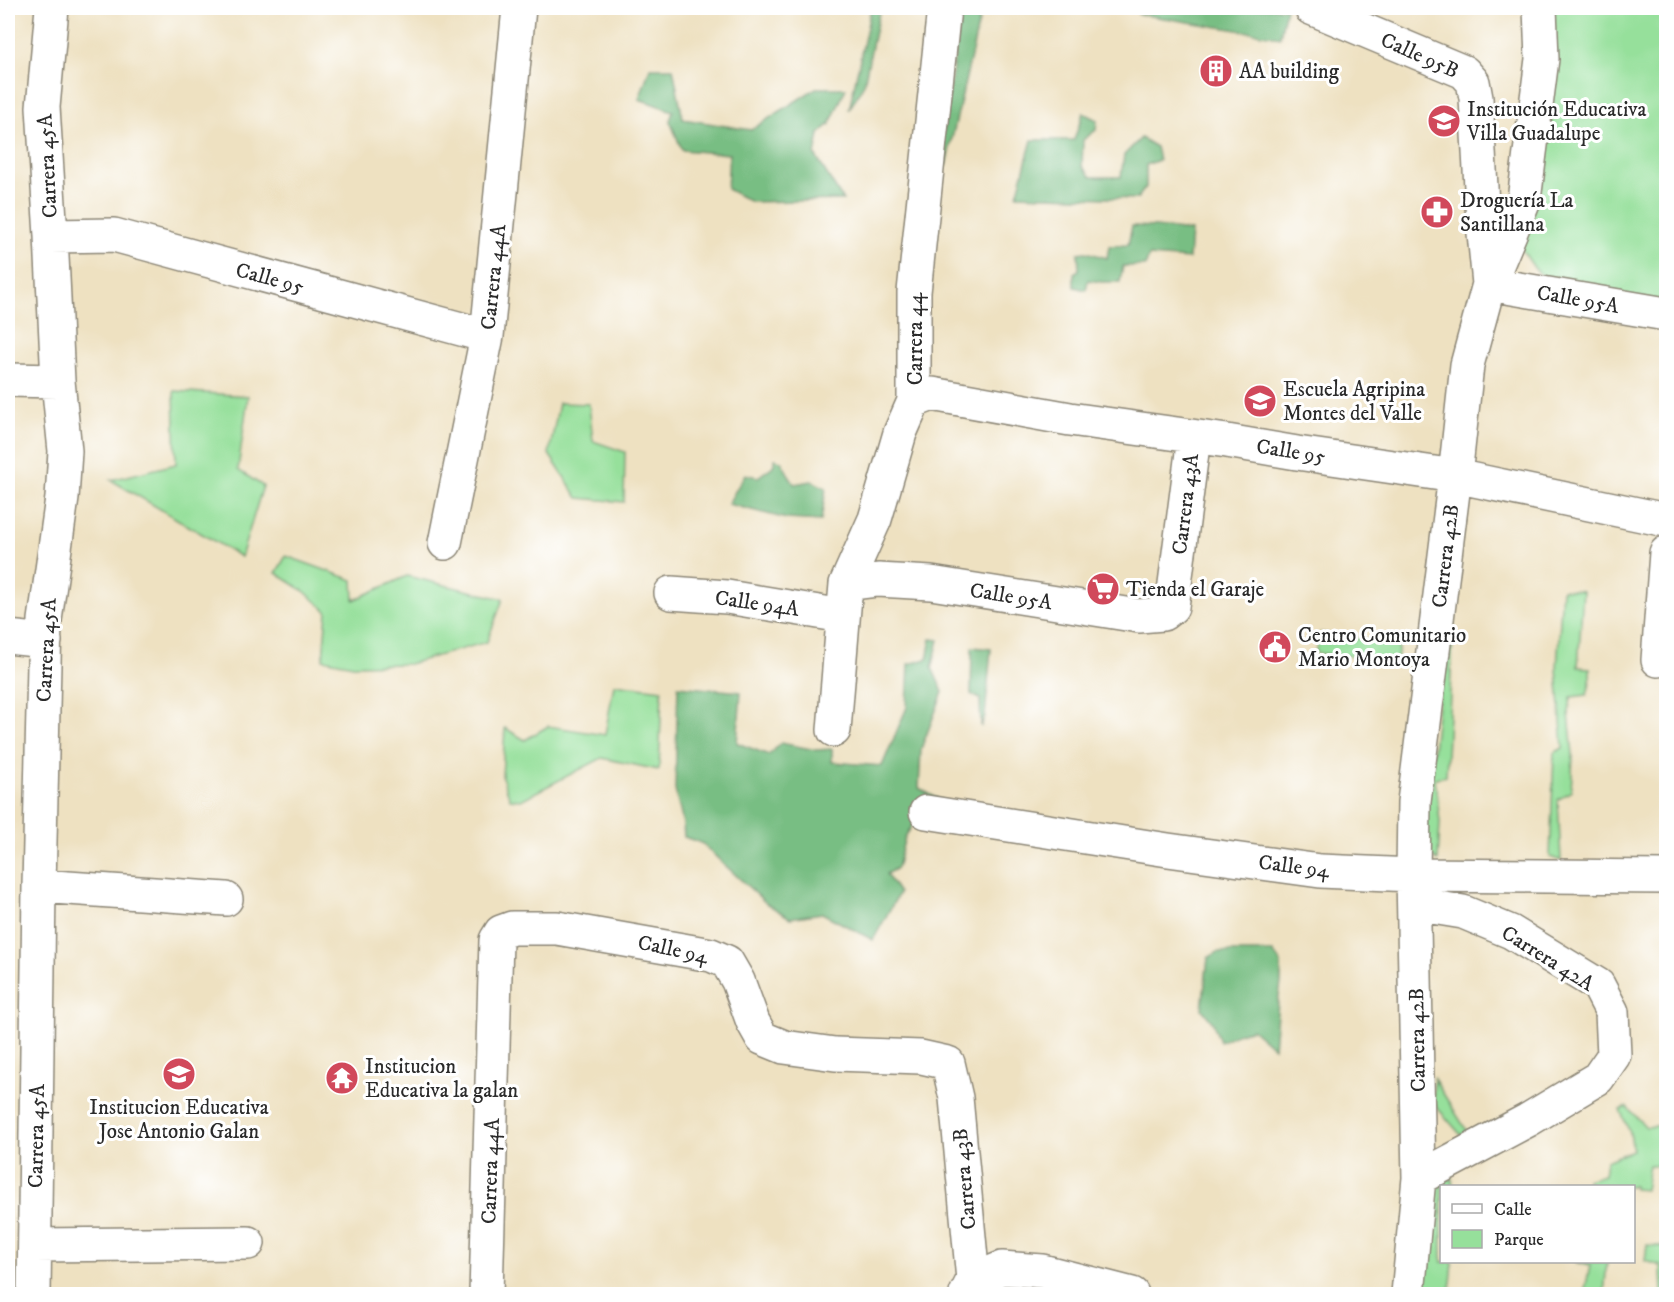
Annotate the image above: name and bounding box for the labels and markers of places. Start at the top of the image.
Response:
building icon: AA building [1198,53,1234,89]
place label: AA building [1239,59,1340,85]
place label: Institución Educativa Villa Guadalupe [1466,97,1647,147]
school or university icon: Institución Educativa Villa Guadalupe [1426,103,1462,139]
place label: Droguería La Santillana [1460,188,1574,238]
pharmacy icon: Droguería La Santillana [1419,194,1455,230]
place label: Escuela Agripina Montes del Valle [1283,377,1425,427]
school or university icon: Escuela Agripina Montes del Valle [1242,383,1278,419]
supermarket icon: Tienda el Garaje [1085,571,1121,607]
place label: Tienda el Garaje [1126,577,1265,603]
place label: Centro Comunitario Mario Montoya [1298,623,1466,673]
public building icon: Centro Comunitario Mario Montoya [1257,629,1293,665]
place label: Institucion Educativa la galan [365,1054,518,1104]
school or university icon: Institucion Educativa Jose Antonio Galan [161,1056,197,1092]
temple icon: Institucion Educativa la galan [324,1060,360,1096]
place label: Institucion Educativa Jose Antonio Galan [89,1095,269,1145]

